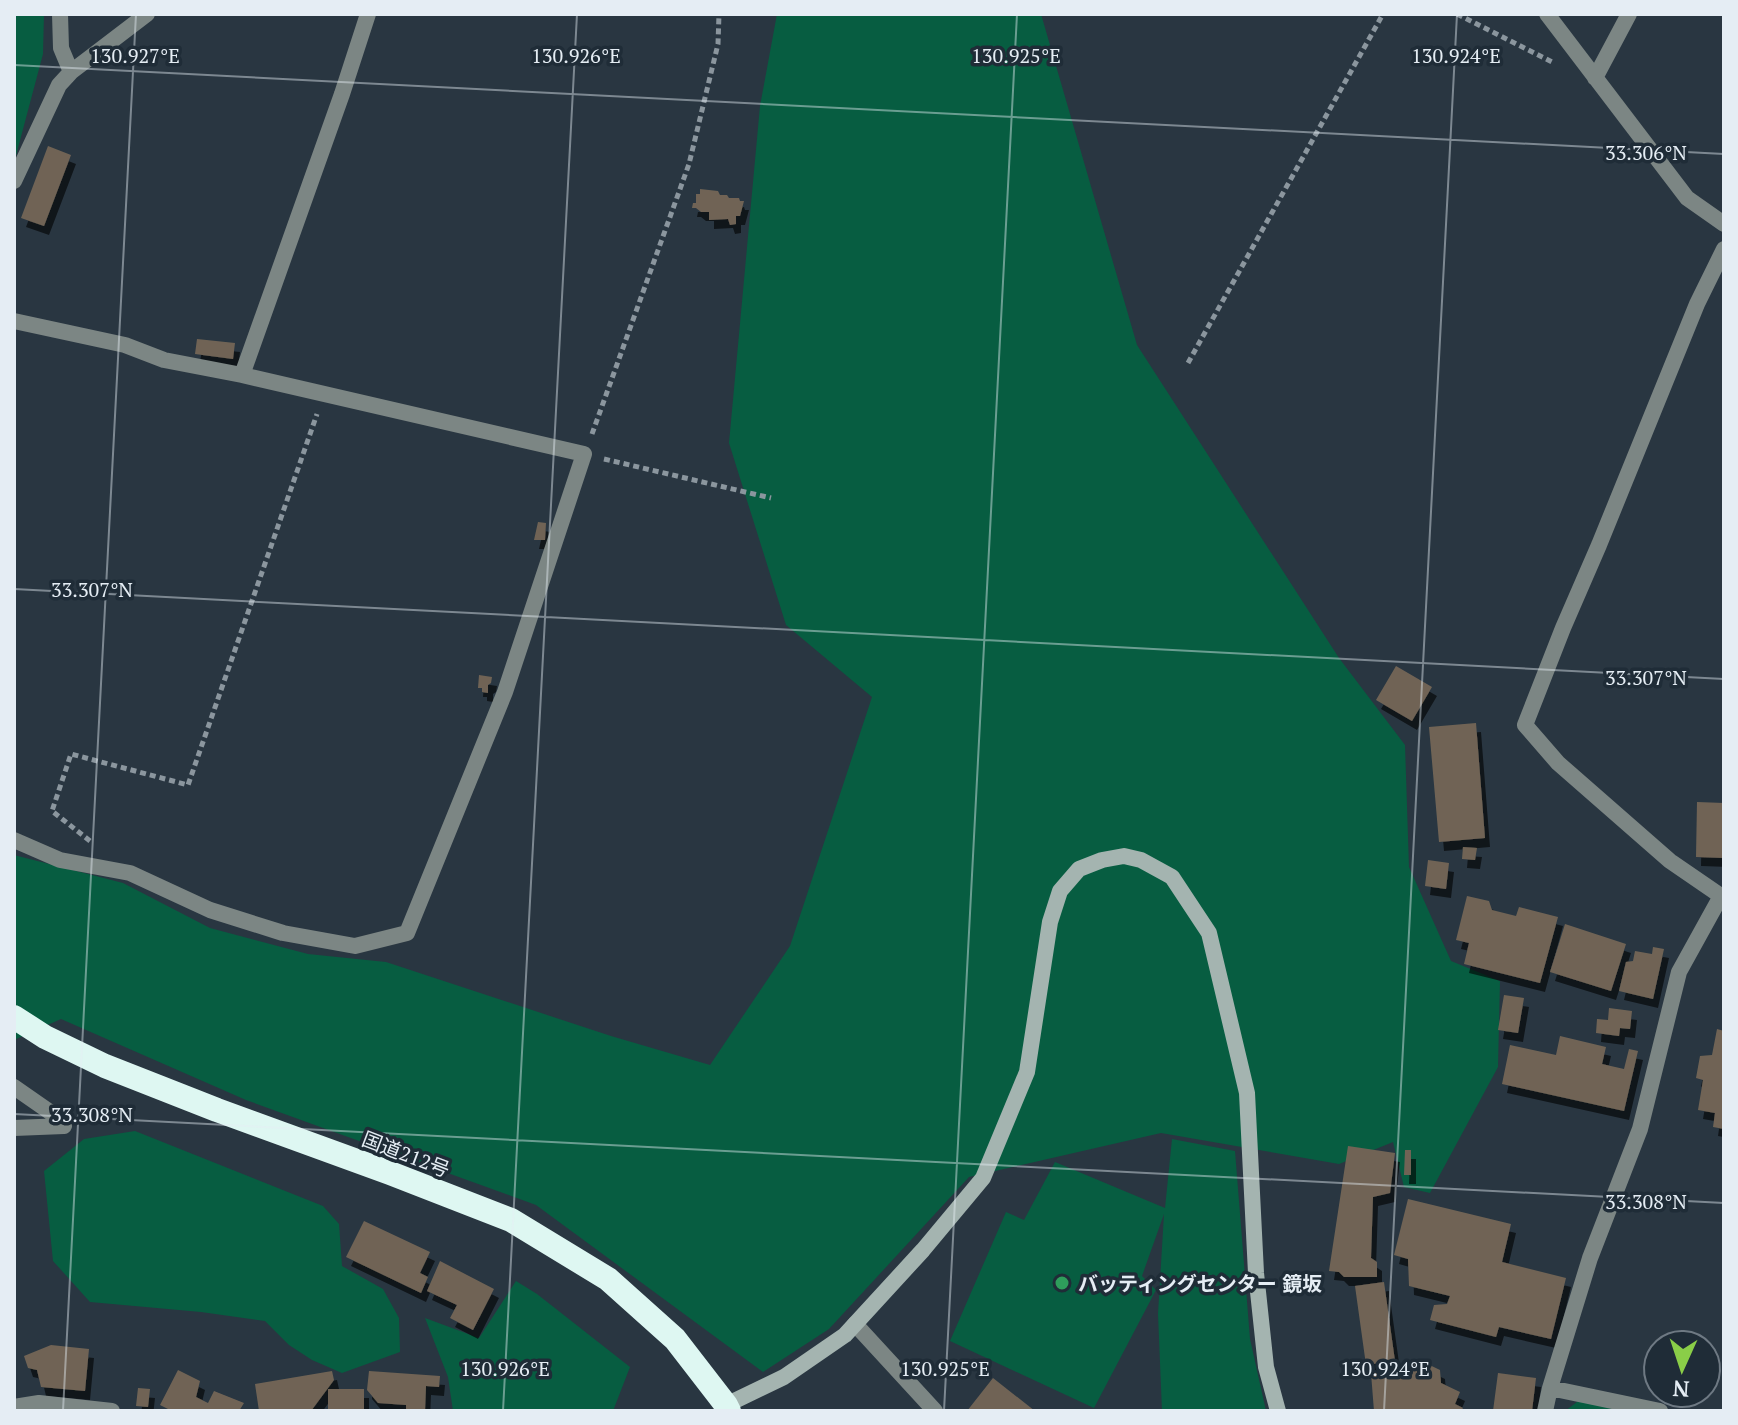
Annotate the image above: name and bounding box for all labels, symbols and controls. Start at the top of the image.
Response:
text: 130.927°E [90,42,180,69]
text: 130.926°E [531,42,621,69]
text: 130.925°E [971,42,1061,69]
text: 130.924°E [1411,42,1501,69]
text: 33.306°N [1605,139,1687,166]
text: 33.307°N [51,576,133,603]
text: 33.307°N [1605,664,1687,691]
text: 33.308°N [51,1101,133,1128]
street label: 国道212号 [358,1125,454,1183]
text: 33.308°N [1605,1188,1687,1215]
place label: バッティングセンター 鏡坂 [1078,1270,1322,1297]
marker: バッティングセンター 鏡坂 [1053,1274,1071,1292]
north arrow [1642,1329,1722,1409]
text: 130.926°E [460,1355,550,1382]
text: 130.925°E [900,1355,990,1382]
text: 130.924°E [1340,1355,1430,1382]
text: N [1672,1375,1690,1404]

